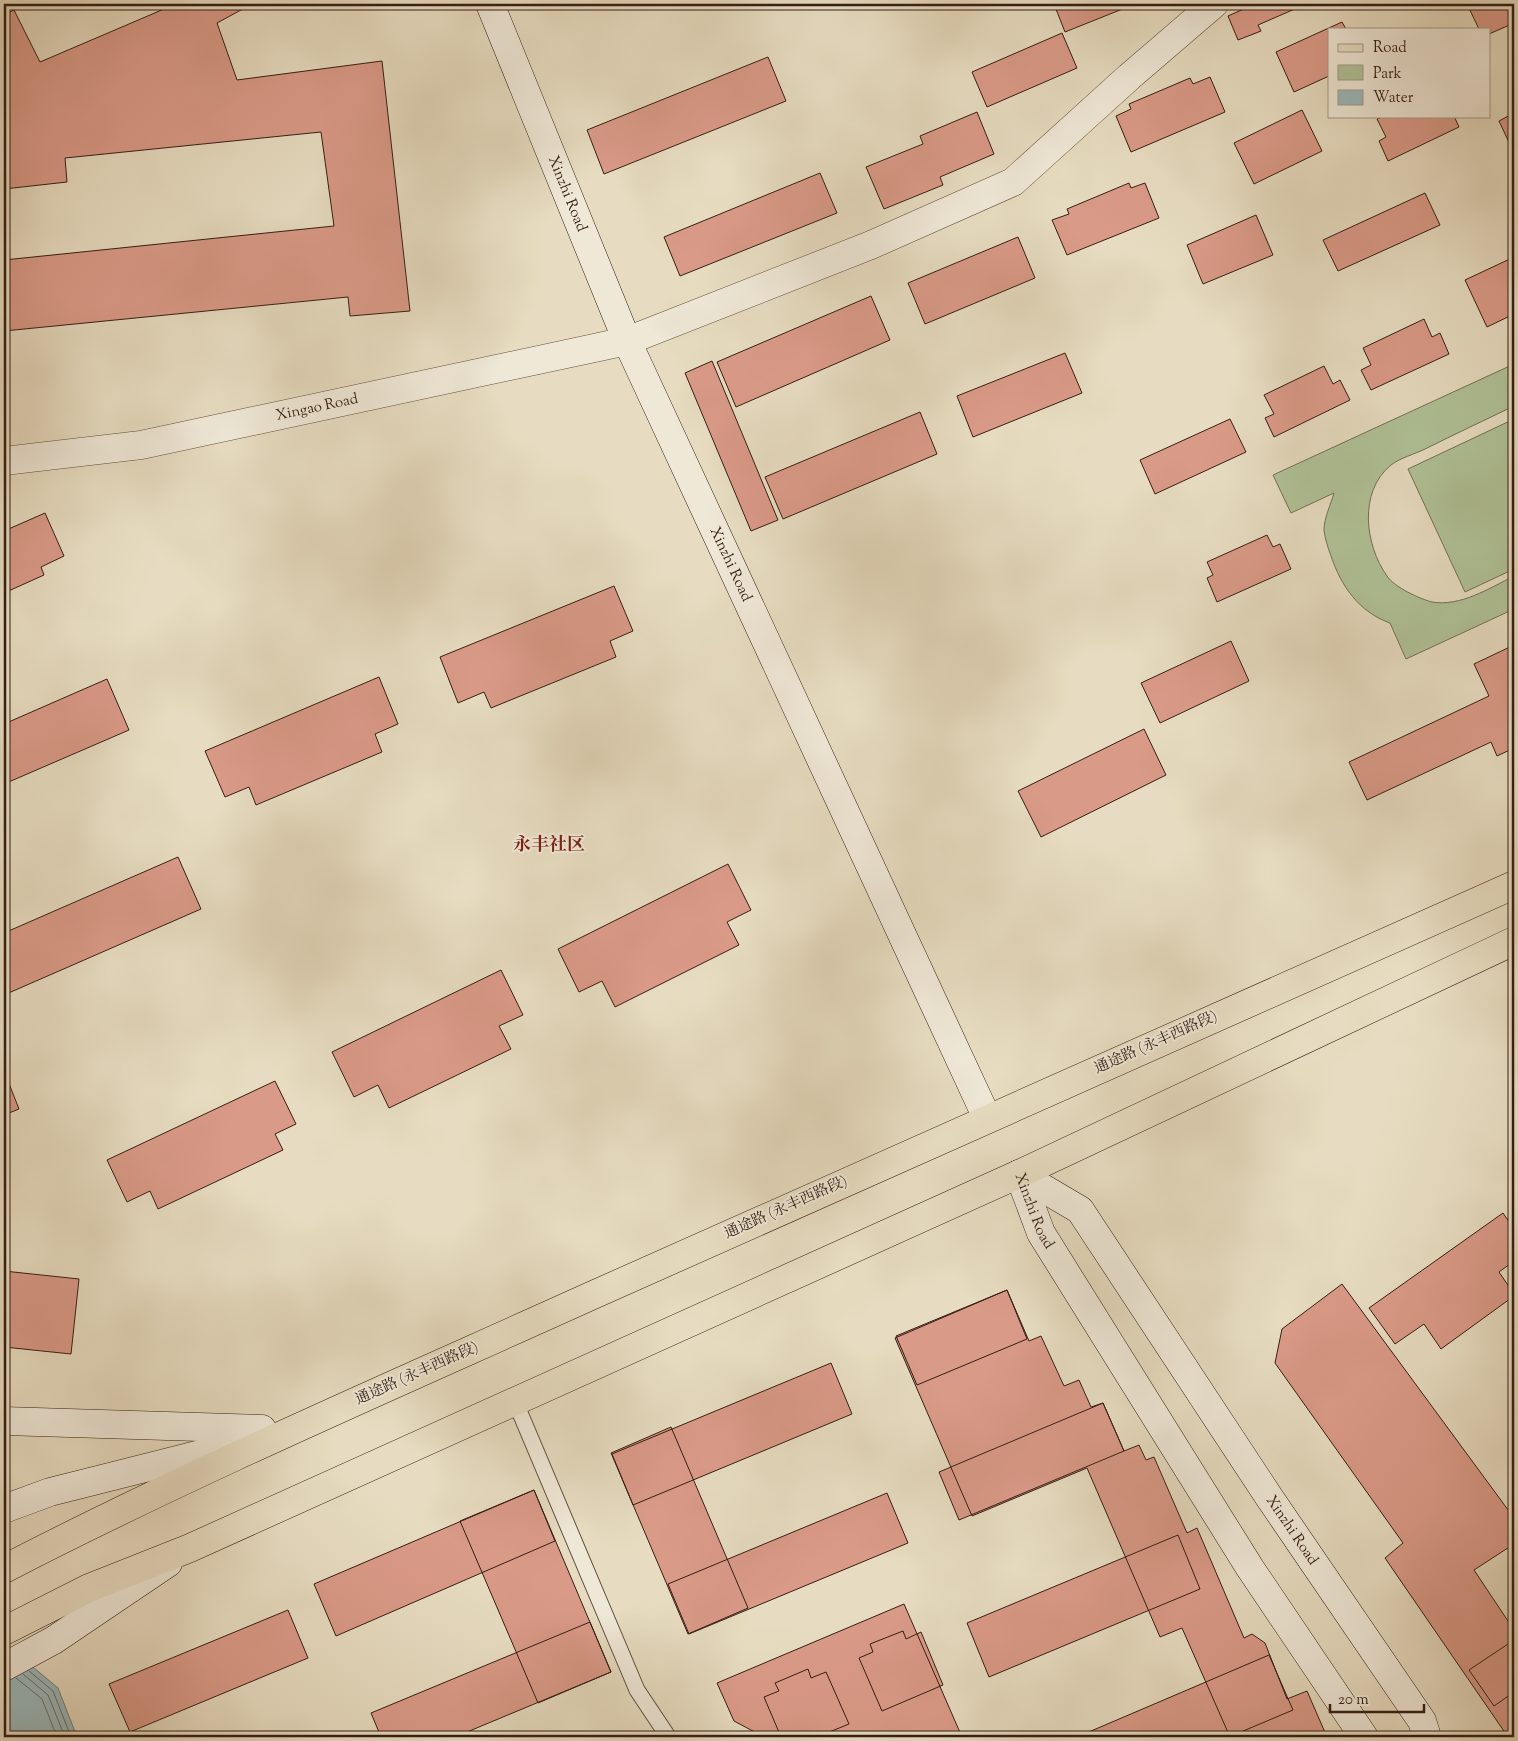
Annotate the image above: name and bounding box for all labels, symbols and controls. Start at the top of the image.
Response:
legend [1328,28,1490,118]
text: Road [1373,38,1407,59]
text: Park [1373,64,1402,85]
text: Water [1373,88,1414,109]
street label: Xinzhi Road [542,153,592,235]
street label: Xingao Road [274,388,361,426]
street label: Xinzhi Road [704,524,757,606]
district label: 永丰社区 [513,833,585,859]
street label: 通途路 (永丰西路段) [1091,1006,1221,1080]
street label: Xinzhi Road [1009,1170,1059,1253]
street label: 通途路 (永丰西路段) [721,1171,851,1245]
street label: 通途路 (永丰西路段) [352,1337,482,1411]
street label: Xinzhi Road [1261,1491,1323,1570]
scale bar [1330,1681,1424,1713]
text: 20 m [1338,1690,1369,1711]

